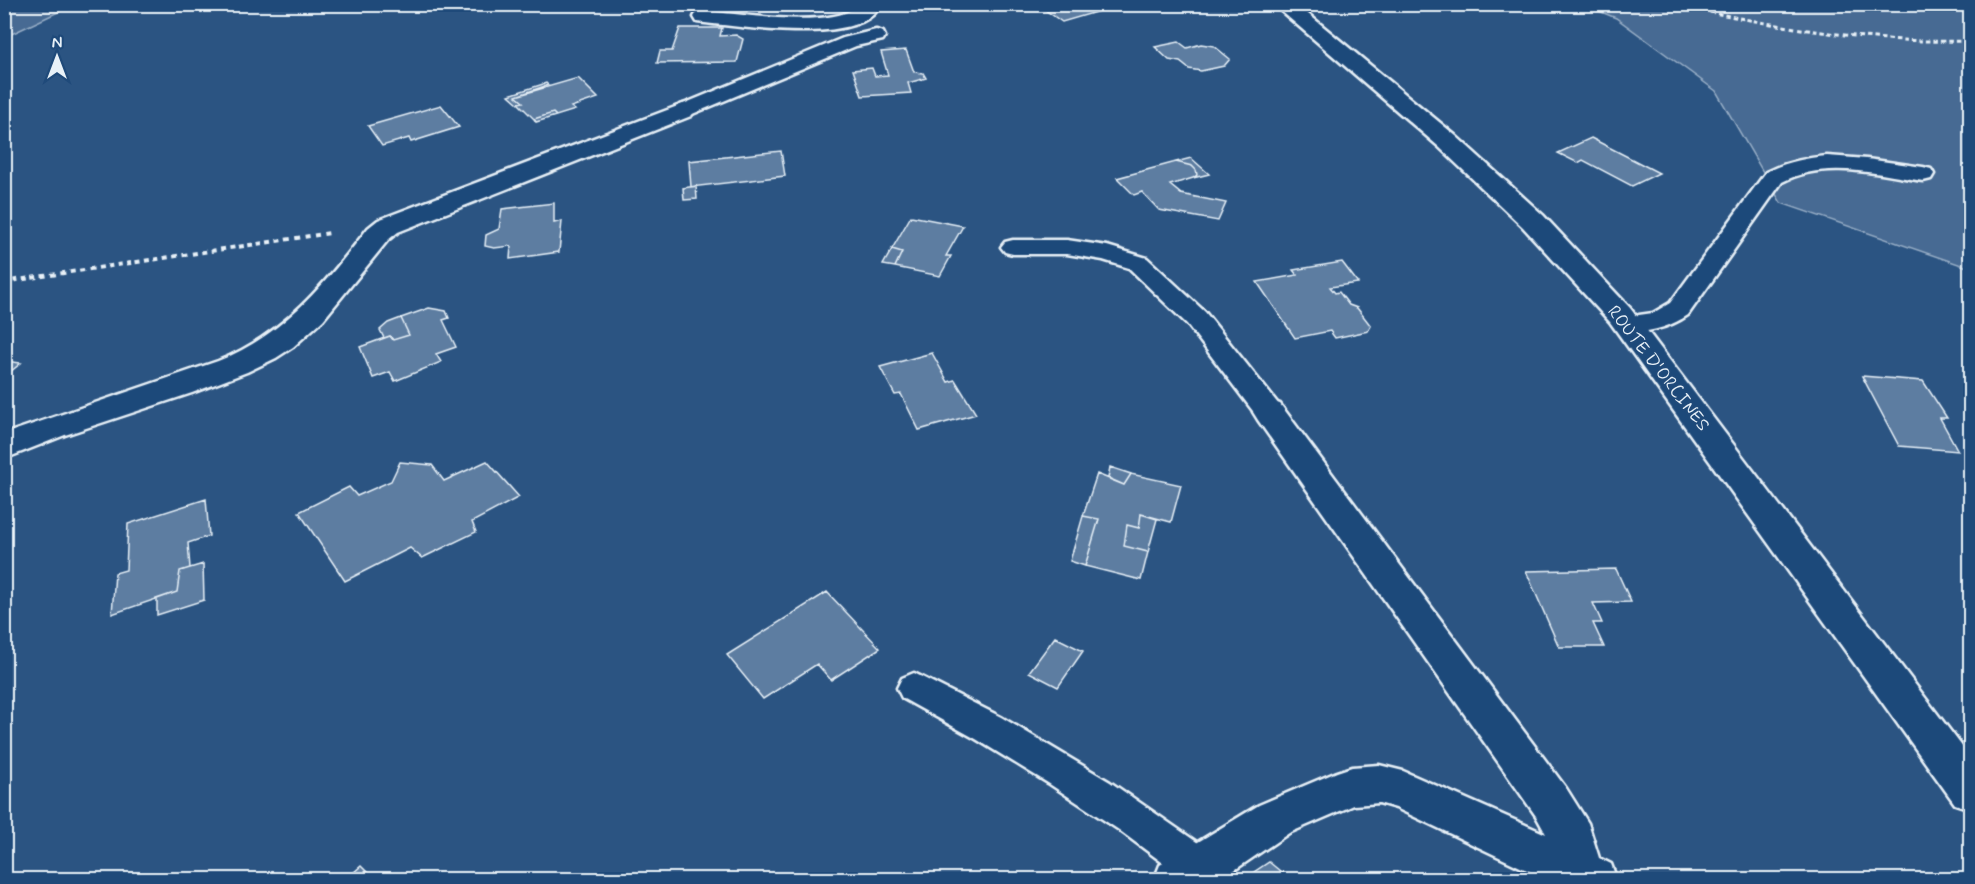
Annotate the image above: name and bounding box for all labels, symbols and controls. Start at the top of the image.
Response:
north arrow [27,27,87,87]
text: N [52,33,62,54]
street label: ROUTE D'ORCINES [1602,301,1715,436]

